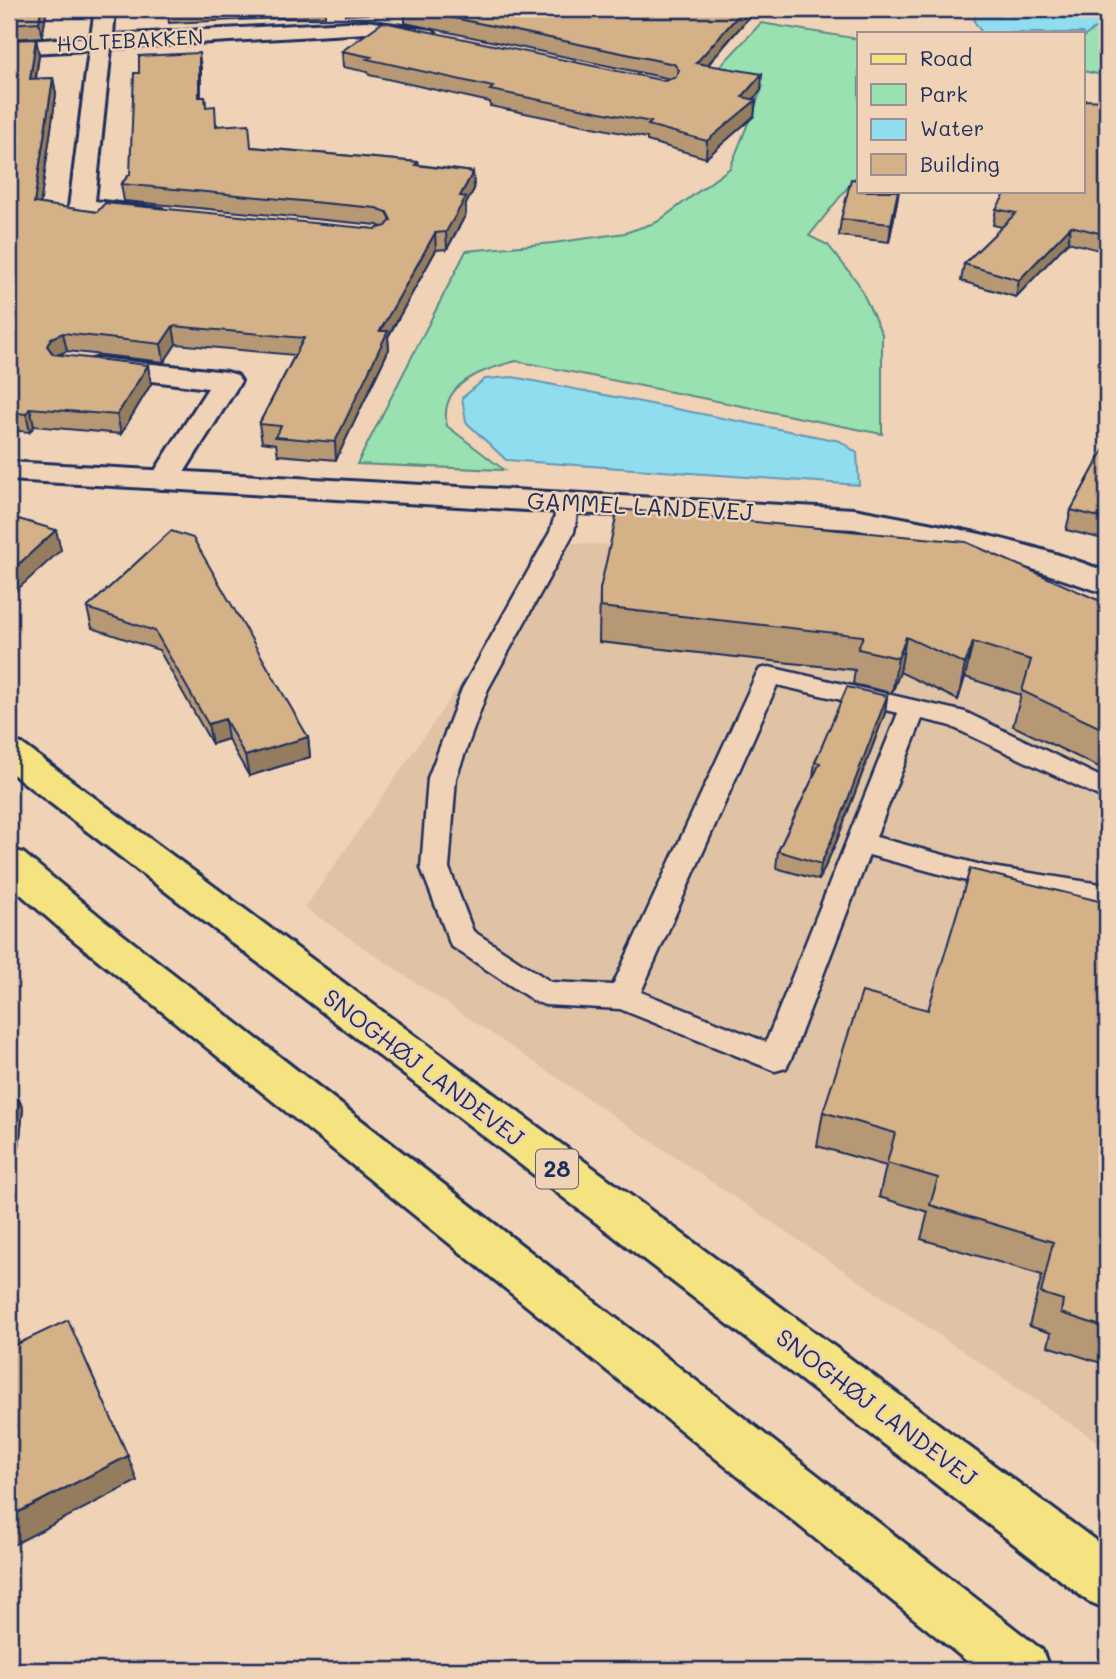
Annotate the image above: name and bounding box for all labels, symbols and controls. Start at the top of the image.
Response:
street label: HOLTEBAKKEN [56,22,204,57]
legend [857,32,1084,192]
text: Road [920,44,972,71]
text: Park [920,80,968,107]
text: Water [920,114,984,141]
text: Building [920,150,1000,177]
street label: GAMMEL LANDEVEJ [526,484,754,527]
street label: SNOGHØJ LANDEVEJ [317,981,530,1152]
road number: 28 [536,1150,578,1188]
street label: SNOGHØJ LANDEVEJ [770,1321,983,1492]

